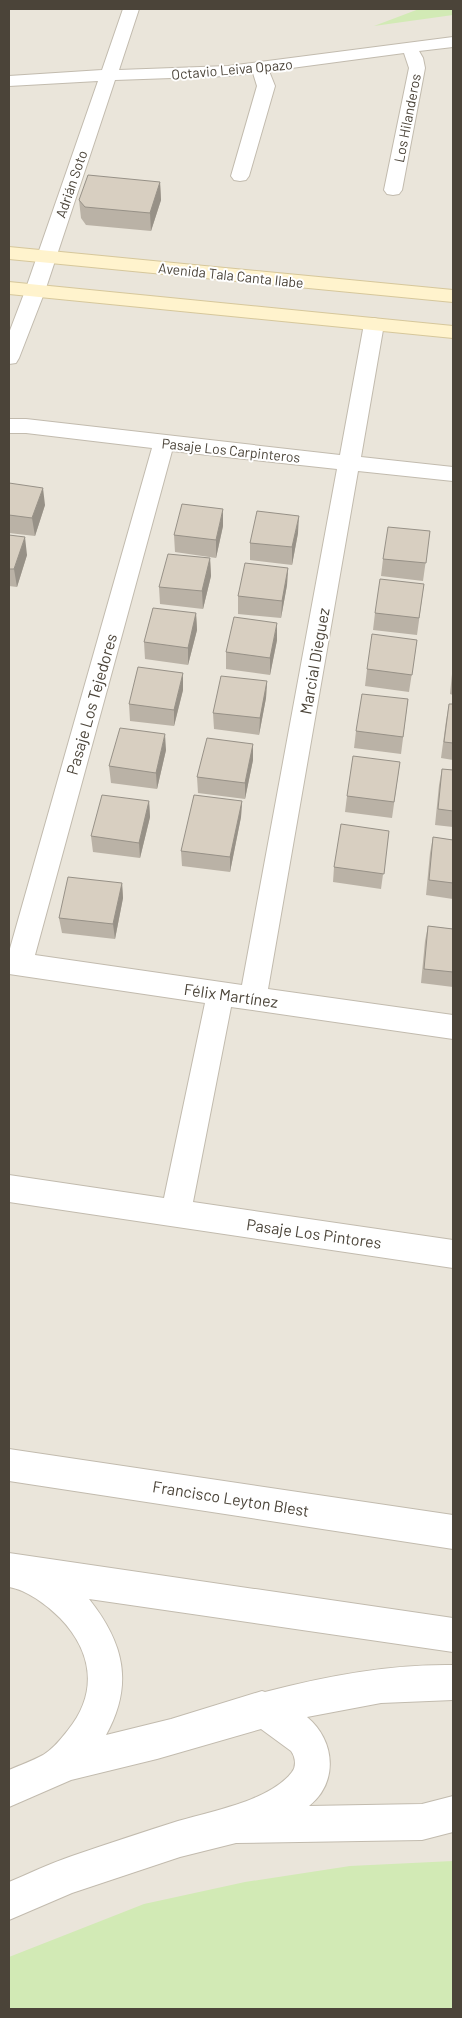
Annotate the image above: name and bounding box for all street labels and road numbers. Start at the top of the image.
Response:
street label: Octavio Leiva Opazo [171,55,293,83]
street label: Los Hilanderos [390,72,424,164]
street label: Adrián Soto [52,148,90,220]
street label: Avenida Tala Canta Ilabe [158,259,304,291]
street label: Pasaje Los Carpinteros [161,434,301,466]
street label: Marcial Dieguez [295,606,333,716]
street label: Pasaje Los Tejedores [62,631,120,777]
street label: Félix Martínez [183,979,279,1011]
street label: Pasaje Los Pintores [245,1214,383,1252]
street label: Francisco Leyton Blest [151,1476,311,1520]

